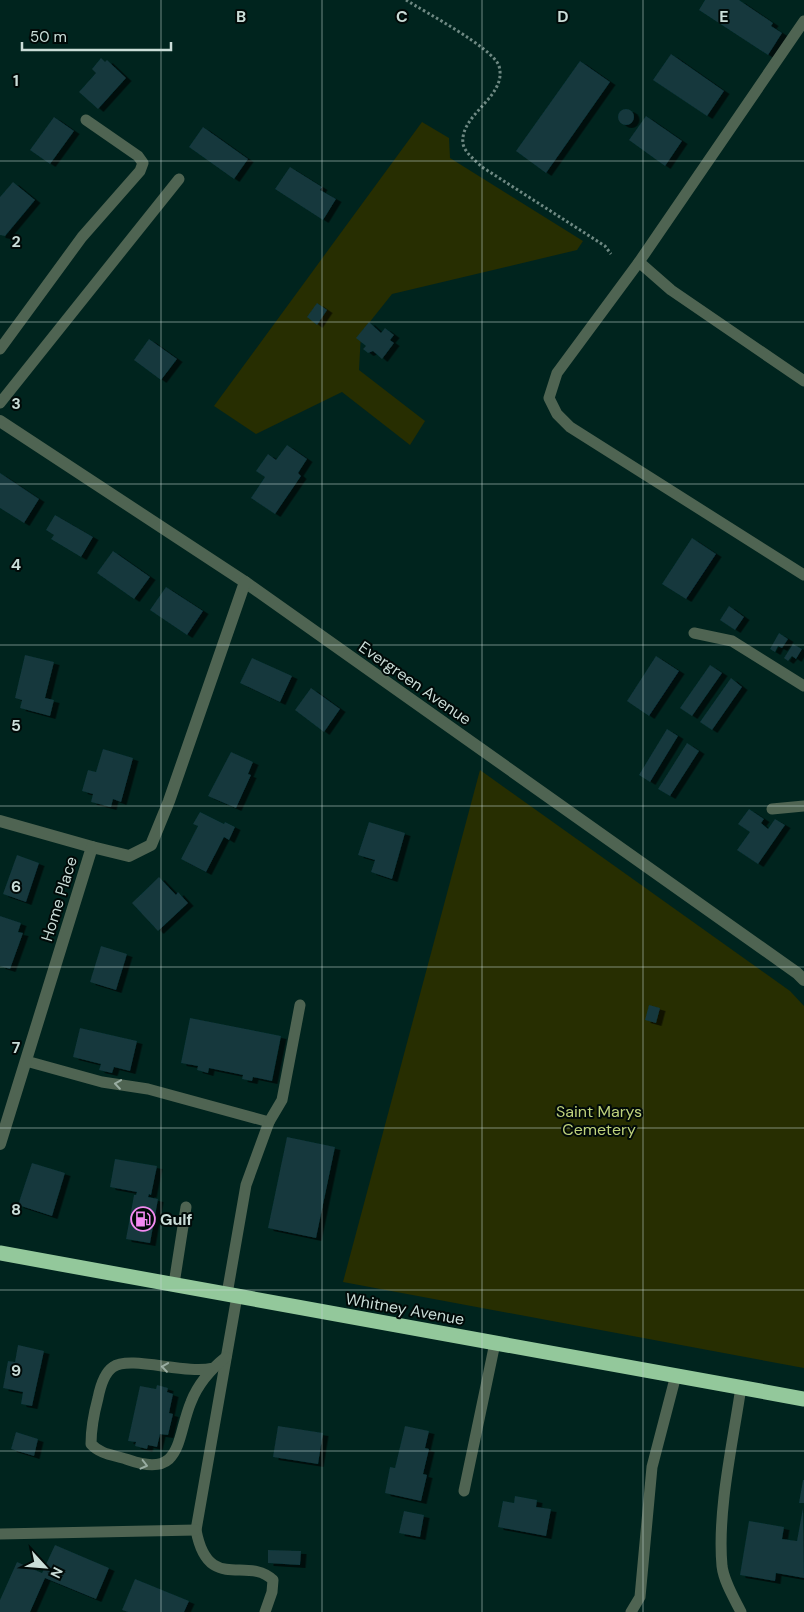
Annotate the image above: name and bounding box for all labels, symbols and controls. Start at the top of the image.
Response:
text: B [236,6,246,27]
text: C [396,6,408,27]
text: D [557,6,569,27]
text: E [719,6,729,27]
scale bar [22,20,171,52]
text: 50 m [30,27,67,47]
text: 1 [13,70,19,91]
text: 2 [11,231,21,252]
text: 3 [11,393,21,414]
text: 4 [11,554,21,575]
street label: Evergreen Avenue [355,636,475,730]
text: 5 [11,715,21,736]
street label: Home Place [36,854,82,944]
text: 6 [11,876,21,897]
text: 7 [12,1037,21,1058]
one-way arrow [114,1079,122,1090]
park label: Saint Marys Cemetery [556,1101,642,1140]
text: 8 [11,1199,21,1220]
fuel station icon: Gulf [130,1206,156,1232]
place label: Gulf [160,1209,193,1230]
street label: Whitney Avenue [344,1288,466,1330]
text: 9 [11,1360,21,1381]
one-way arrow [160,1363,169,1373]
one-way arrow [139,1459,148,1470]
north arrow [20,1542,70,1592]
text: N [46,1564,67,1581]

